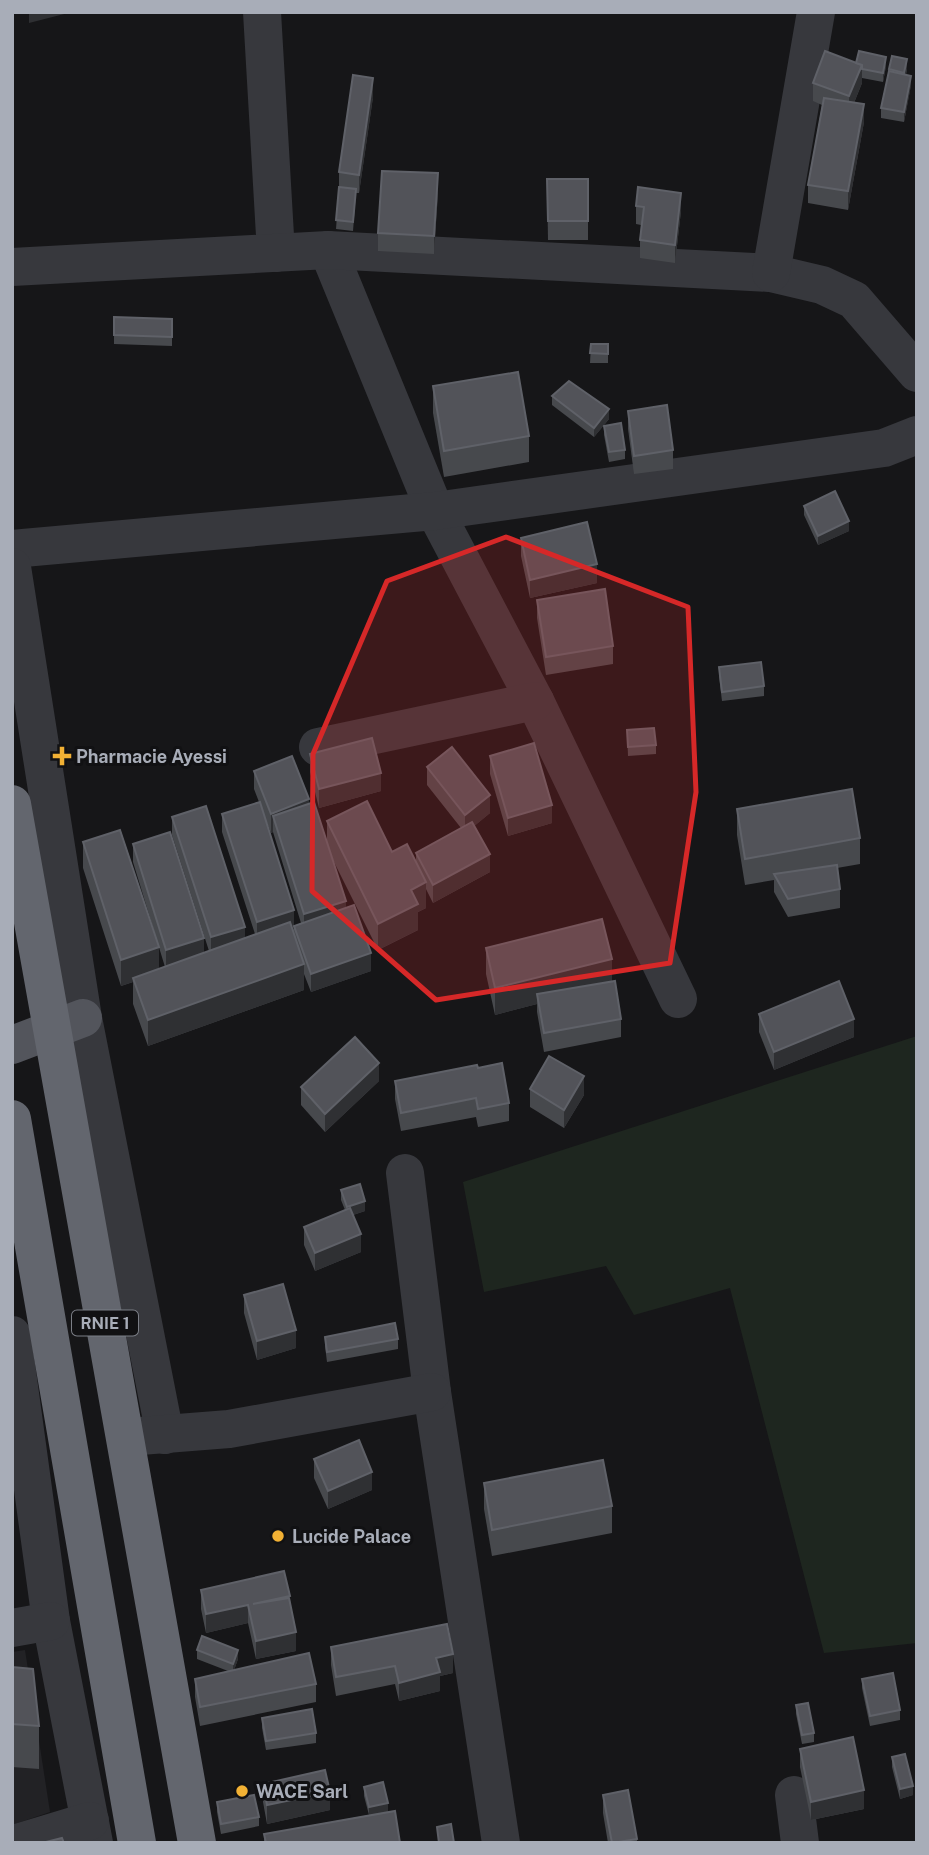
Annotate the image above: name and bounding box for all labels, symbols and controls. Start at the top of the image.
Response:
place label: Pharmacie Ayessi [76,746,227,767]
marker: Pharmacie Ayessi [54,748,70,764]
road number: RNIE 1 [72,1310,138,1336]
place label: Lucide Palace [292,1526,411,1547]
marker: Lucide Palace [270,1528,286,1544]
place label: WACE Sarl [256,1781,348,1802]
marker: WACE Sarl [234,1783,250,1799]

